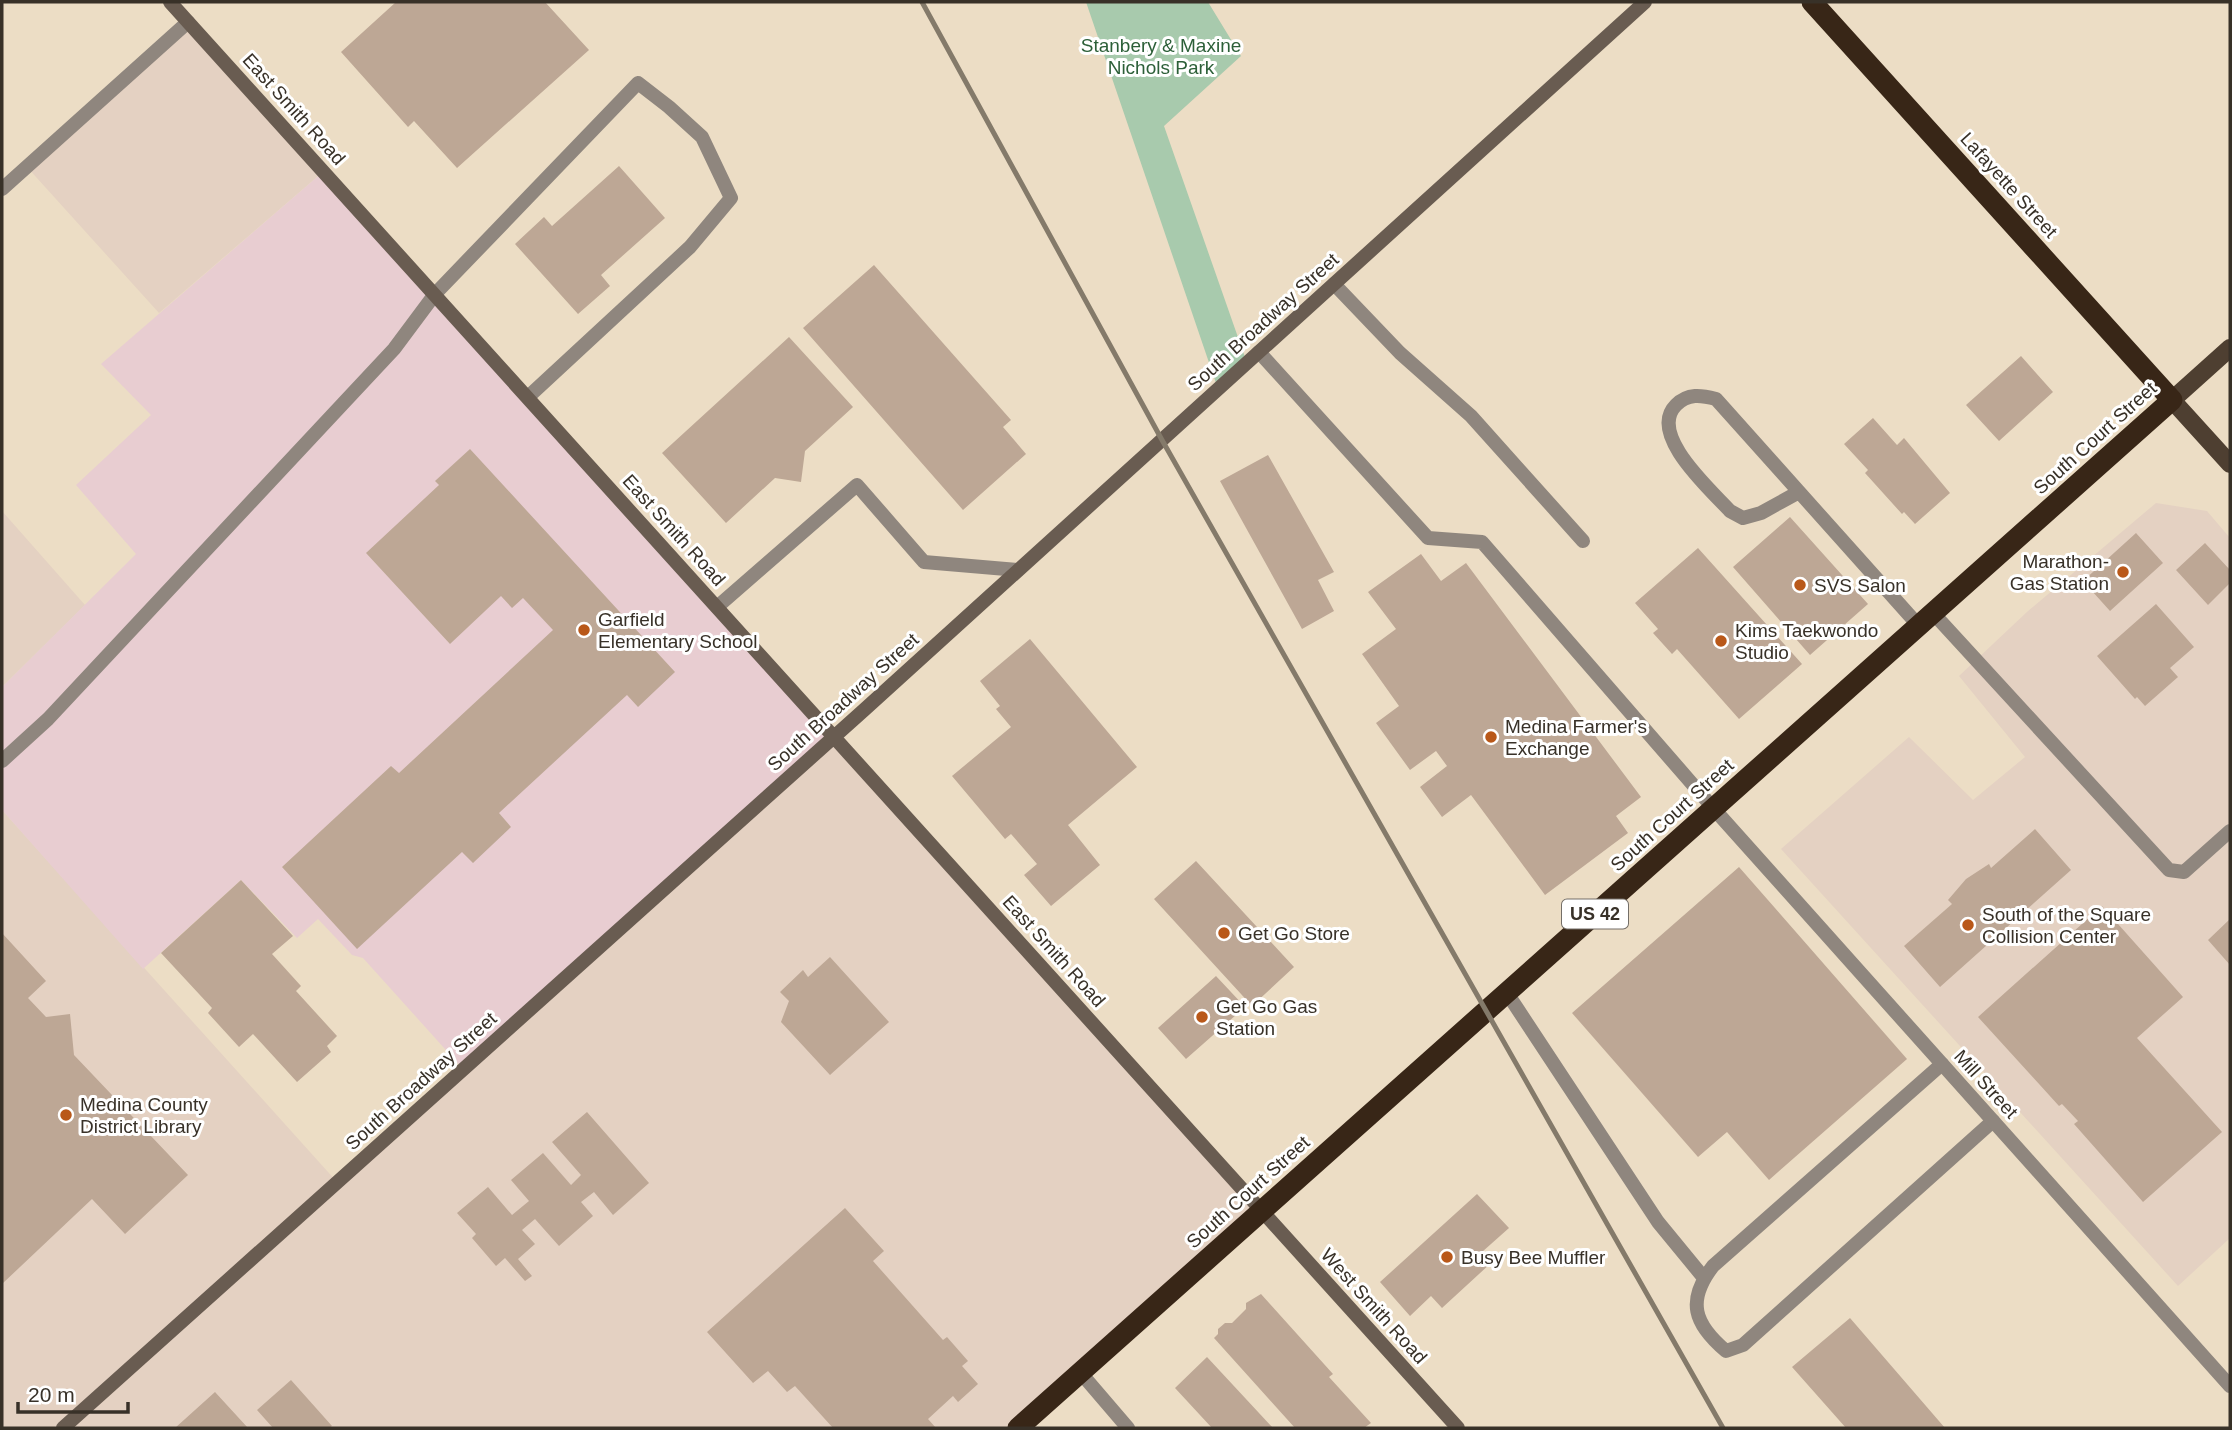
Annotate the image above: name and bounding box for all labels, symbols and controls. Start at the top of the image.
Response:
park label: Stanbery & Maxine Nichols Park [1081,35,1241,78]
street label: East Smith Road [238,49,350,169]
street label: Lafayette Street [1956,128,2062,242]
street label: South Broadway Street [1183,248,1343,395]
street label: South Court Street [2029,377,2161,498]
street label: East Smith Road [618,470,730,590]
place label: Marathon- Gas Station [2010,551,2109,594]
marker: Marathon- Gas Station [2115,564,2131,580]
place label: SVS Salon [1814,575,1906,596]
marker: SVS Salon [1792,577,1808,593]
place label: Garfield Elementary School [598,609,757,652]
place label: Kims Taekwondo Studio [1735,620,1878,663]
marker: Garfield Elementary School [576,622,592,638]
street label: South Broadway Street [763,628,923,775]
marker: Kims Taekwondo Studio [1713,633,1729,649]
place label: Medina Farmer's Exchange [1505,716,1647,759]
marker: Medina Farmer's Exchange [1483,729,1499,745]
street label: South Court Street [1606,754,1738,875]
street label: East Smith Road [998,891,1110,1011]
road number: US 42 [1562,900,1628,929]
place label: South of the Square Collision Center [1982,904,2151,947]
marker: South of the Square Collision Center [1960,917,1976,933]
place label: Get Go Store [1238,923,1350,944]
marker: Get Go Store [1216,925,1232,941]
place label: Get Go Gas Station [1216,996,1317,1039]
street label: South Broadway Street [341,1007,501,1154]
marker: Get Go Gas Station [1194,1009,1210,1025]
street label: Mill Street [1950,1046,2023,1123]
place label: Medina County District Library [80,1094,208,1137]
marker: Medina County District Library [58,1107,74,1123]
street label: South Court Street [1182,1131,1314,1252]
street label: West Smith Road [1317,1244,1431,1368]
place label: Busy Bee Muffler [1461,1247,1606,1268]
marker: Busy Bee Muffler [1439,1249,1455,1265]
scale bar [18,1370,128,1414]
text: 20 m [28,1383,75,1406]

